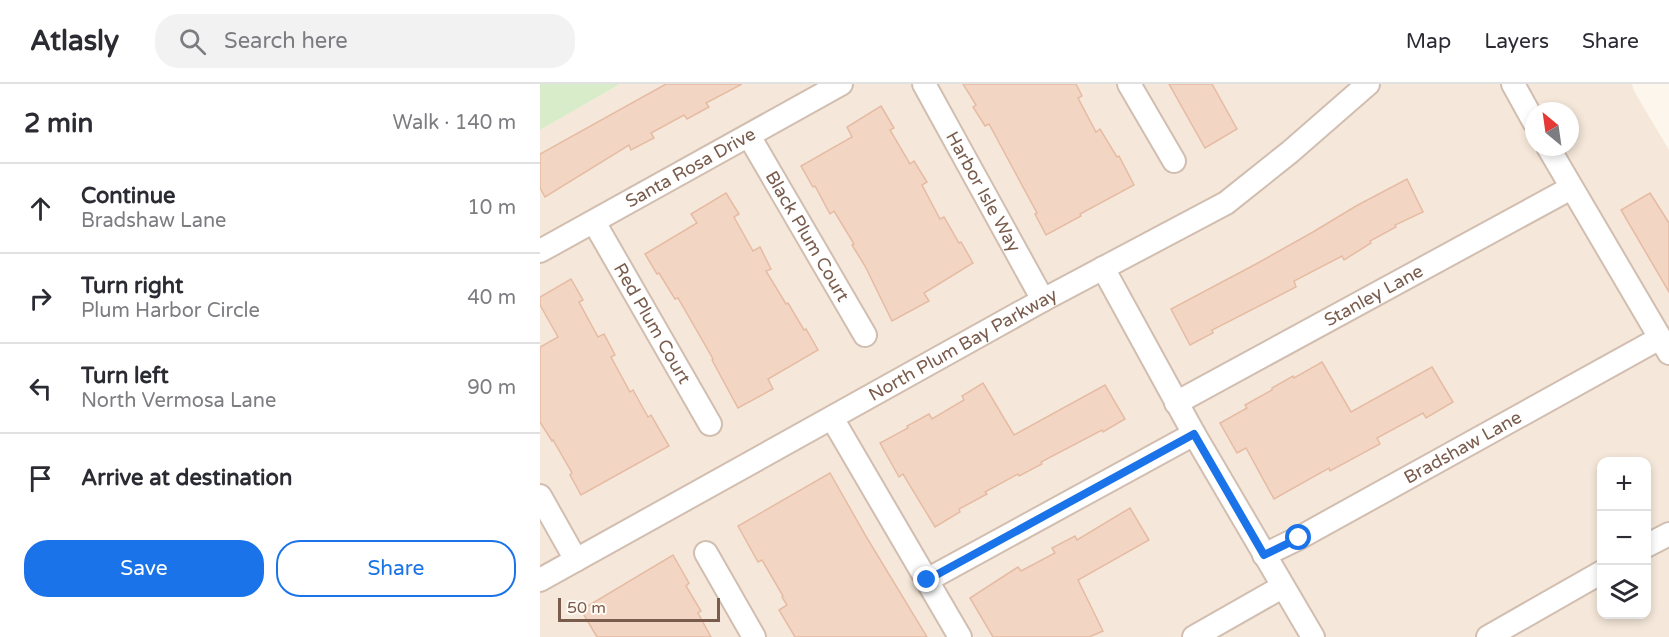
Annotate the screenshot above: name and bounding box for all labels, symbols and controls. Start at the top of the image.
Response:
search box [155,14,575,68]
text: Atlasly [30,24,119,58]
icon: search [176,25,209,58]
text: Search here [224,28,348,54]
text: Map [1406,29,1451,54]
text: Layers [1484,29,1549,54]
text: Share [1582,29,1639,54]
north arrow [1525,102,1579,156]
text: 2 min [24,108,93,139]
text: Walk · 140 m [393,111,516,135]
street label: Santa Rosa Drive [622,123,759,212]
street label: Harbor Isle Way [941,127,1026,256]
street label: Black Plum Court [761,167,854,306]
text: Continue [81,183,176,209]
icon: ahead [24,192,57,225]
text: 10 m [467,196,516,220]
text: Bradshaw Lane [81,209,226,233]
street label: Red Plum Court [609,259,696,388]
street label: Stanley Lane [1320,260,1427,331]
text: Turn right [81,273,183,299]
icon: right [24,282,57,315]
street label: North Plum Bay Parkway [865,283,1061,406]
text: 40 m [467,286,516,310]
text: Plum Harbor Circle [81,299,260,323]
text: Turn left [81,363,169,389]
icon: left [24,372,57,405]
text: 90 m [467,376,516,400]
text: North Vermosa Lane [81,389,276,413]
street label: Bradshaw Lane [1400,406,1525,489]
map controls [1597,457,1651,619]
button: + [1597,457,1651,511]
icon: arrive [24,462,57,495]
text: Arrive at destination [81,465,292,491]
button: − [1597,511,1651,565]
route start [1285,524,1311,550]
button: Save [24,540,264,597]
button: Share [276,540,516,597]
button: layers [1597,565,1651,619]
route end [913,566,939,592]
scale bar [558,595,720,622]
text: 50 m [567,598,606,618]

